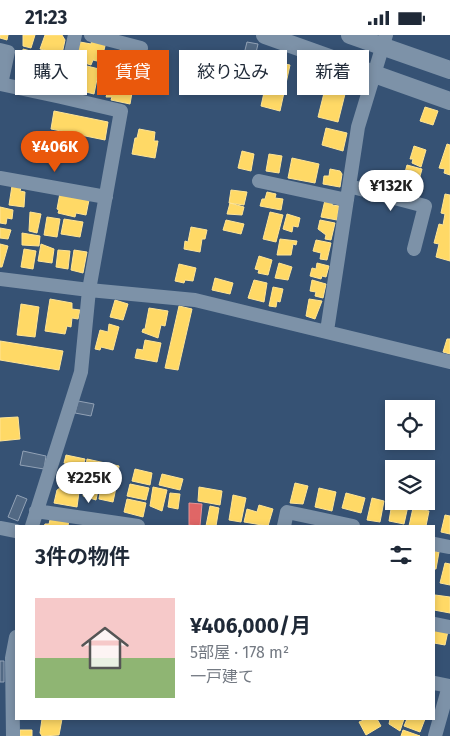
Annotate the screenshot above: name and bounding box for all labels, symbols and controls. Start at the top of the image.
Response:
text: 21:23 [25,6,67,29]
chip: 購入 [15,50,87,95]
chip: 賃貸 [97,50,169,95]
chip: 絞り込み [179,50,287,95]
chip: 新着 [297,50,369,95]
pin: ¥406K [20,131,90,173]
text: ¥406K [32,137,78,156]
pin: ¥132K [356,169,426,212]
text: ¥132K [370,176,412,195]
map controls [385,400,435,510]
button: locate [385,400,435,450]
button: layers [385,460,435,510]
pin: ¥225K [54,461,124,504]
text: ¥225K [67,468,111,487]
icon: filters [387,541,415,569]
text: 3件の物件 [35,544,130,570]
text: ¥406,000/月 [190,613,311,639]
icon: home [75,618,135,678]
text: 5部屋 · 178 m² [190,643,289,662]
text: 一戸建て [190,667,254,686]

